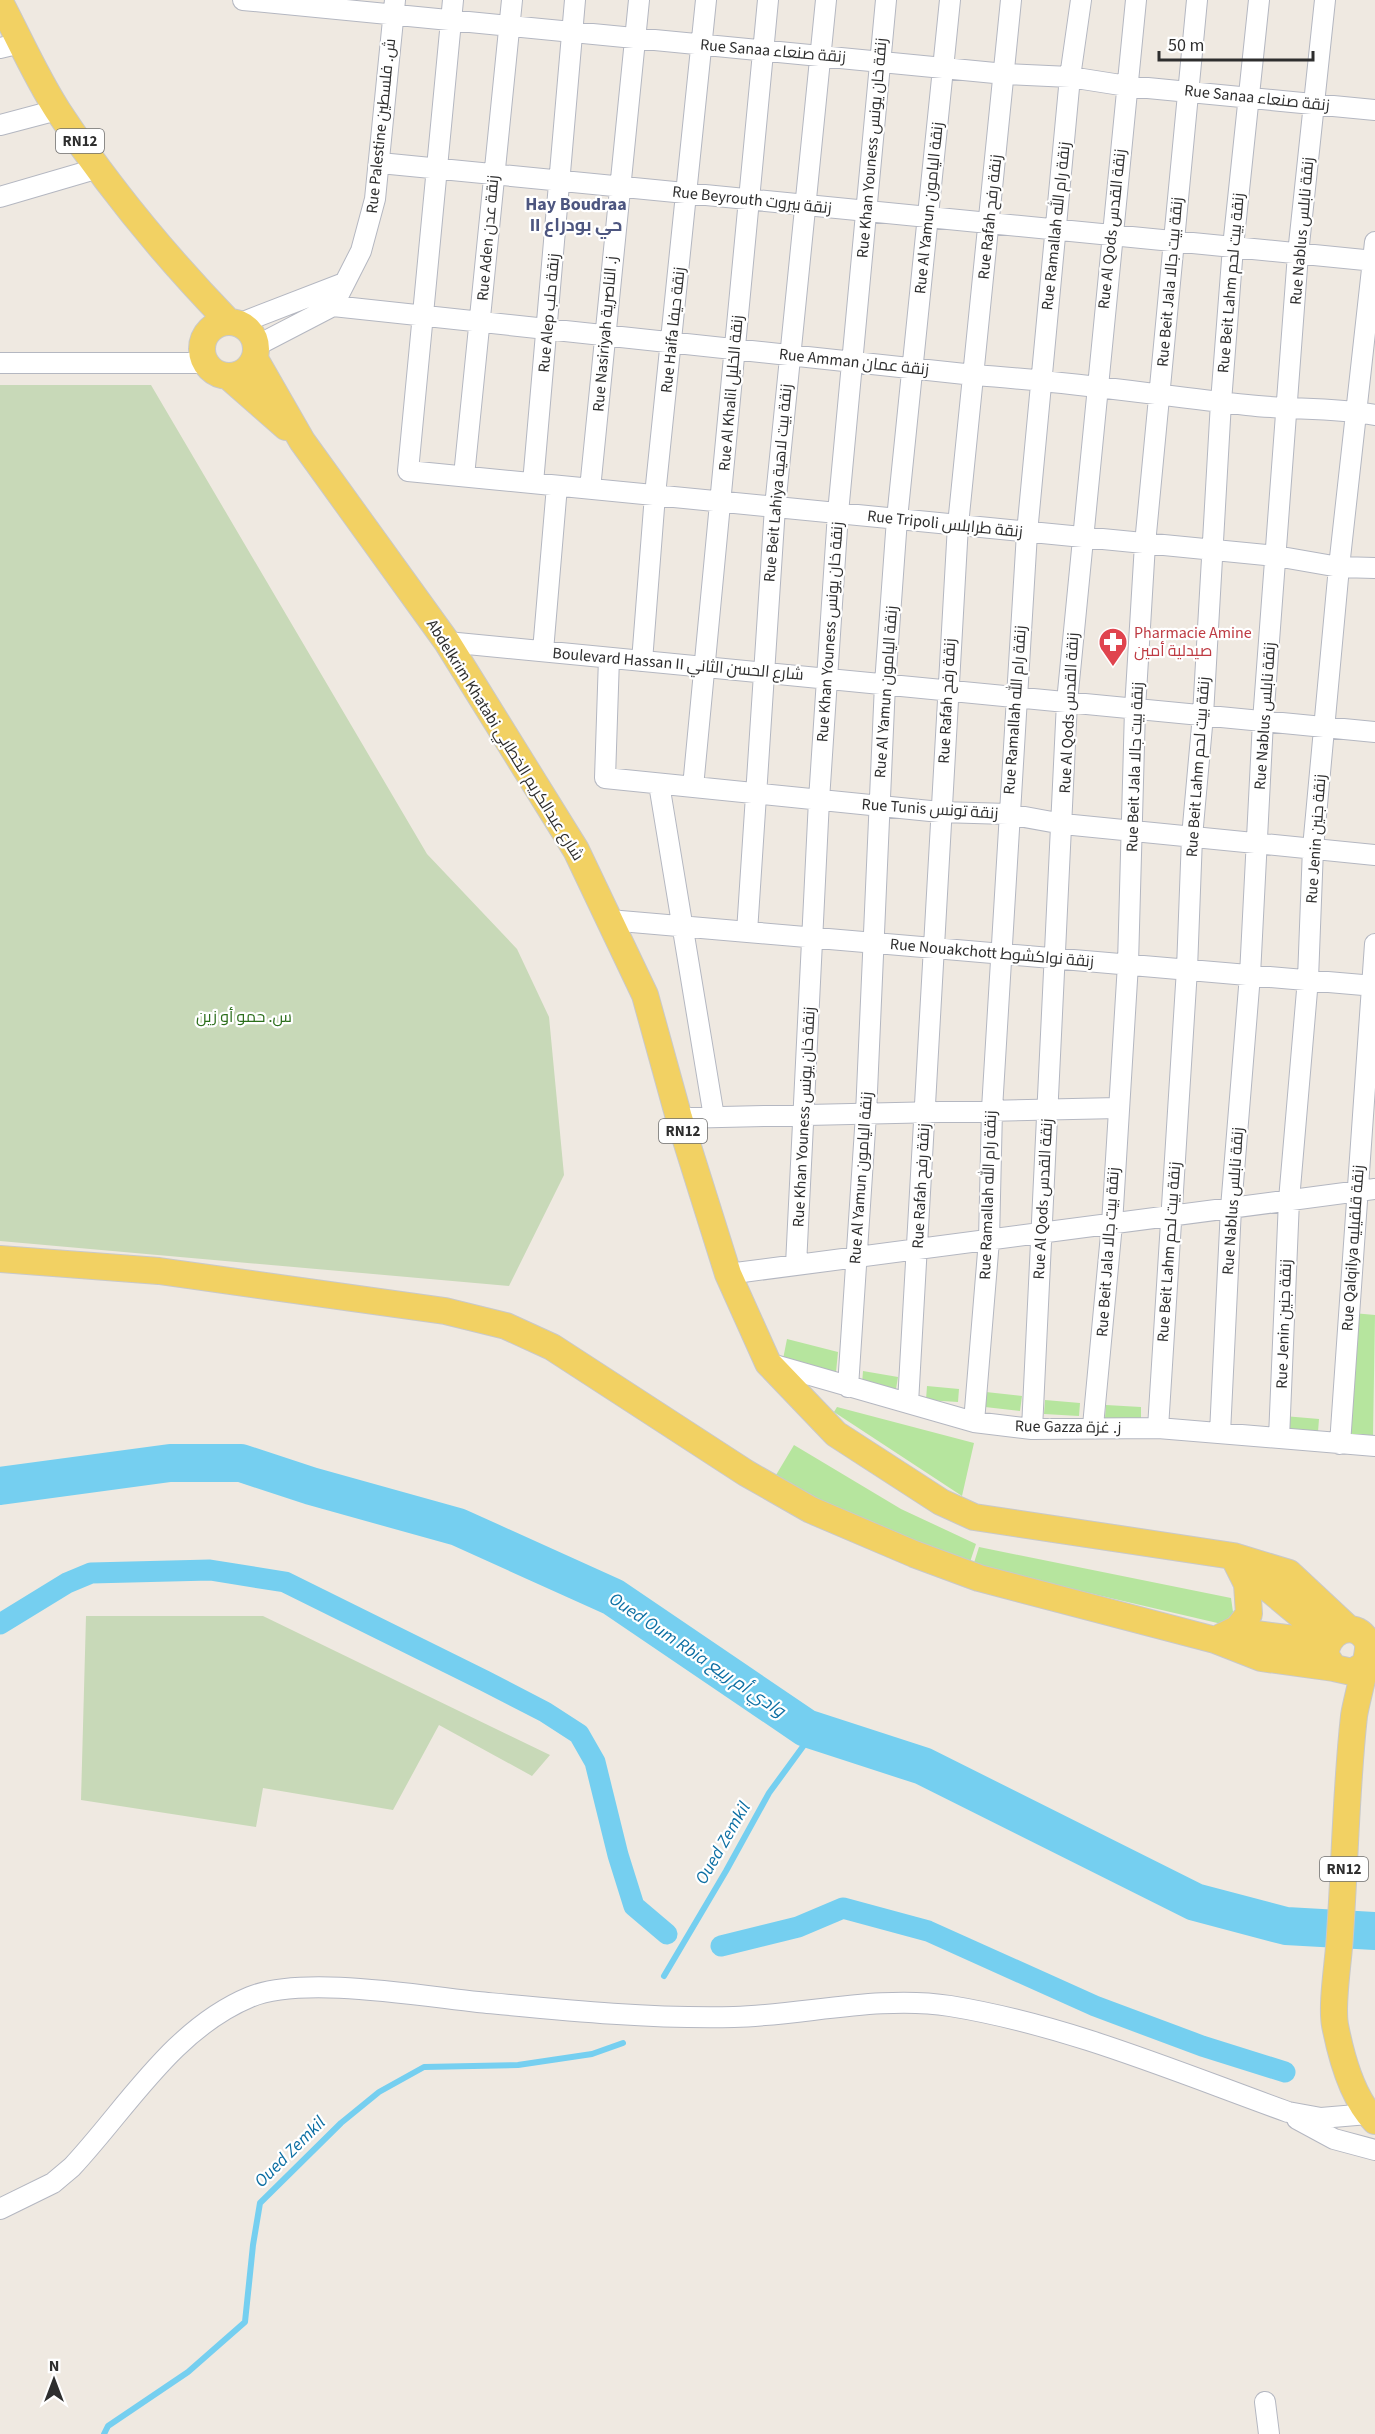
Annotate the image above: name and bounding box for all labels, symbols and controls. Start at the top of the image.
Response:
scale bar [1159,24,1314,62]
text: 50 m [1168,33,1204,58]
street label: Rue Sanaa زنقة صنعاء [699,34,847,68]
street label: Rue Palestine ش. فلسطين [361,37,401,215]
street label: Rue Khan Youness زنقة خان يونس [851,37,893,259]
street label: Rue Sanaa زنقة صنعاء [1183,79,1331,117]
street label: Rue Al Yamun زنقة اليامون [909,121,949,295]
road number: RN12 [56,129,104,153]
street label: Rue Ramallah زنقة رام الله [1036,141,1076,311]
street label: Rue Al Qods زنقة القدس [1093,148,1131,310]
street label: Rue Rafah زنقة رفح [973,153,1007,281]
street label: Rue Nablus زنقة نابلس [1285,156,1319,306]
street label: Rue Aden زنقة عدن [472,174,504,302]
street label: Rue Beyrouth زنقة بيروت [671,181,833,219]
district label: Hay Boudraa II حي بودراع [525,192,627,240]
street label: Rue Beit Lahm زنقة بيت لحم [1212,192,1250,374]
street label: Rue Beit Jala زنقة بيت جالا [1152,196,1188,368]
street label: Rue Alep زنقة حلب [533,252,565,374]
street label: Rue Nasiriyah ز. الناصرية [587,255,623,413]
street label: Rue Haifa زنقة حيفا [655,266,691,394]
street label: Rue Al Khalil زنقة الخليل [713,314,749,472]
street label: Rue Amman زنقة عمان [778,343,930,381]
street label: Rue Beit Lahiya زنقة بيت لاهية [758,383,798,583]
street label: Rue Tripoli زنقة طرابلس [866,505,1024,543]
street label: Rue Khan Youness زنقة خان يونس [811,521,849,743]
street label: Rue Al Yamun زنقة اليامون [869,605,903,779]
street label: Abdelkrim Khatabi شارع عبدالكريم الخطابي [420,615,589,866]
place label: Pharmacie Amine صيدلية أمين [1134,622,1252,662]
street label: Rue Ramallah زنقة رام الله [998,625,1032,795]
pharmacy icon: Pharmacie Amine صيدلية أمين [1097,626,1129,668]
street label: Rue Al Qods زنقة القدس [1054,632,1084,794]
street label: Rue Rafah زنقة رفح [933,638,961,764]
street label: Rue Nablus زنقة نابلس [1249,641,1281,791]
street label: Boulevard Hassan II شارع الحسن الثاني [551,642,805,688]
street label: Rue Beit Lahm زنقة بيت لحم [1181,676,1215,858]
street label: Rue Beit Jala زنقة بيت جالا [1121,682,1149,852]
street label: Rue Jenin زنقة جنين [1300,773,1332,905]
street label: Rue Tunis زنقة تونس [861,793,999,825]
street label: Rue Nouakchott زنقة نواكشوط [889,933,1095,973]
park label: س. حمو أو زين [196,1006,292,1028]
street label: Rue Khan Youness زنقة خان يونس [787,1006,821,1228]
street label: Rue Al Yamun زنقة اليامون [844,1091,878,1265]
street label: Rue Ramallah زنقة رام الله [974,1110,1002,1280]
street label: Rue Al Qods زنقة القدس [1028,1118,1058,1280]
road number: RN12 [659,1119,707,1143]
street label: Rue Rafah زنقة رفح [907,1123,935,1249]
street label: Rue Nablus زنقة نابلس [1217,1126,1249,1276]
street label: Rue Beit Lahm زنقة بيت لحم [1152,1161,1186,1343]
street label: Rue Qalqilya زنقة قلقيليه [1336,1164,1370,1332]
street label: Rue Beit Jala زنقة بيت جالا [1091,1166,1125,1338]
street label: Rue Jenin زنقة جنين [1271,1259,1297,1389]
street label: Rue Gazza ز. غزة [1015,1415,1121,1439]
water label: Oued Oum Rbia وادي أم ربيع [603,1587,791,1725]
water label: Oued Zemkil [689,1797,757,1889]
road number: RN12 [1320,1857,1368,1881]
water label: Oued Zemkil [249,2110,332,2193]
north arrow [24,2350,84,2410]
text: N [49,2355,59,2377]

